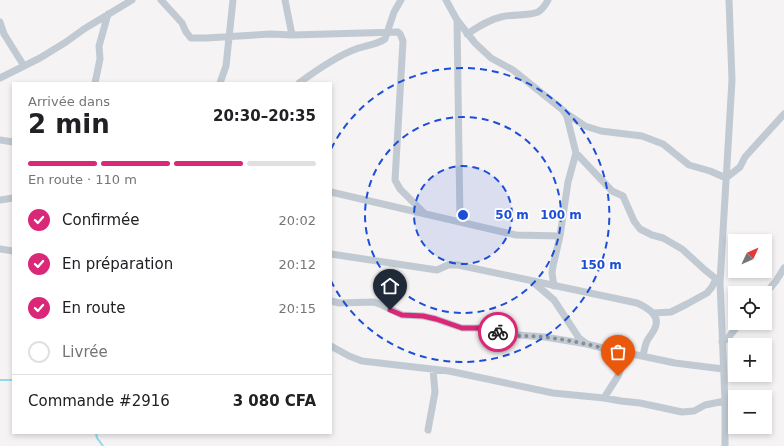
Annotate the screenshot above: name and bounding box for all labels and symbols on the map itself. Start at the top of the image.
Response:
centre of rings [456,208,470,222]
text: 50 m [495,208,529,222]
text: 100 m [540,208,582,222]
north arrow [728,234,772,278]
text: 150 m [580,258,622,272]
pin [373,269,407,310]
courier [478,312,518,352]
pin [601,335,635,376]

